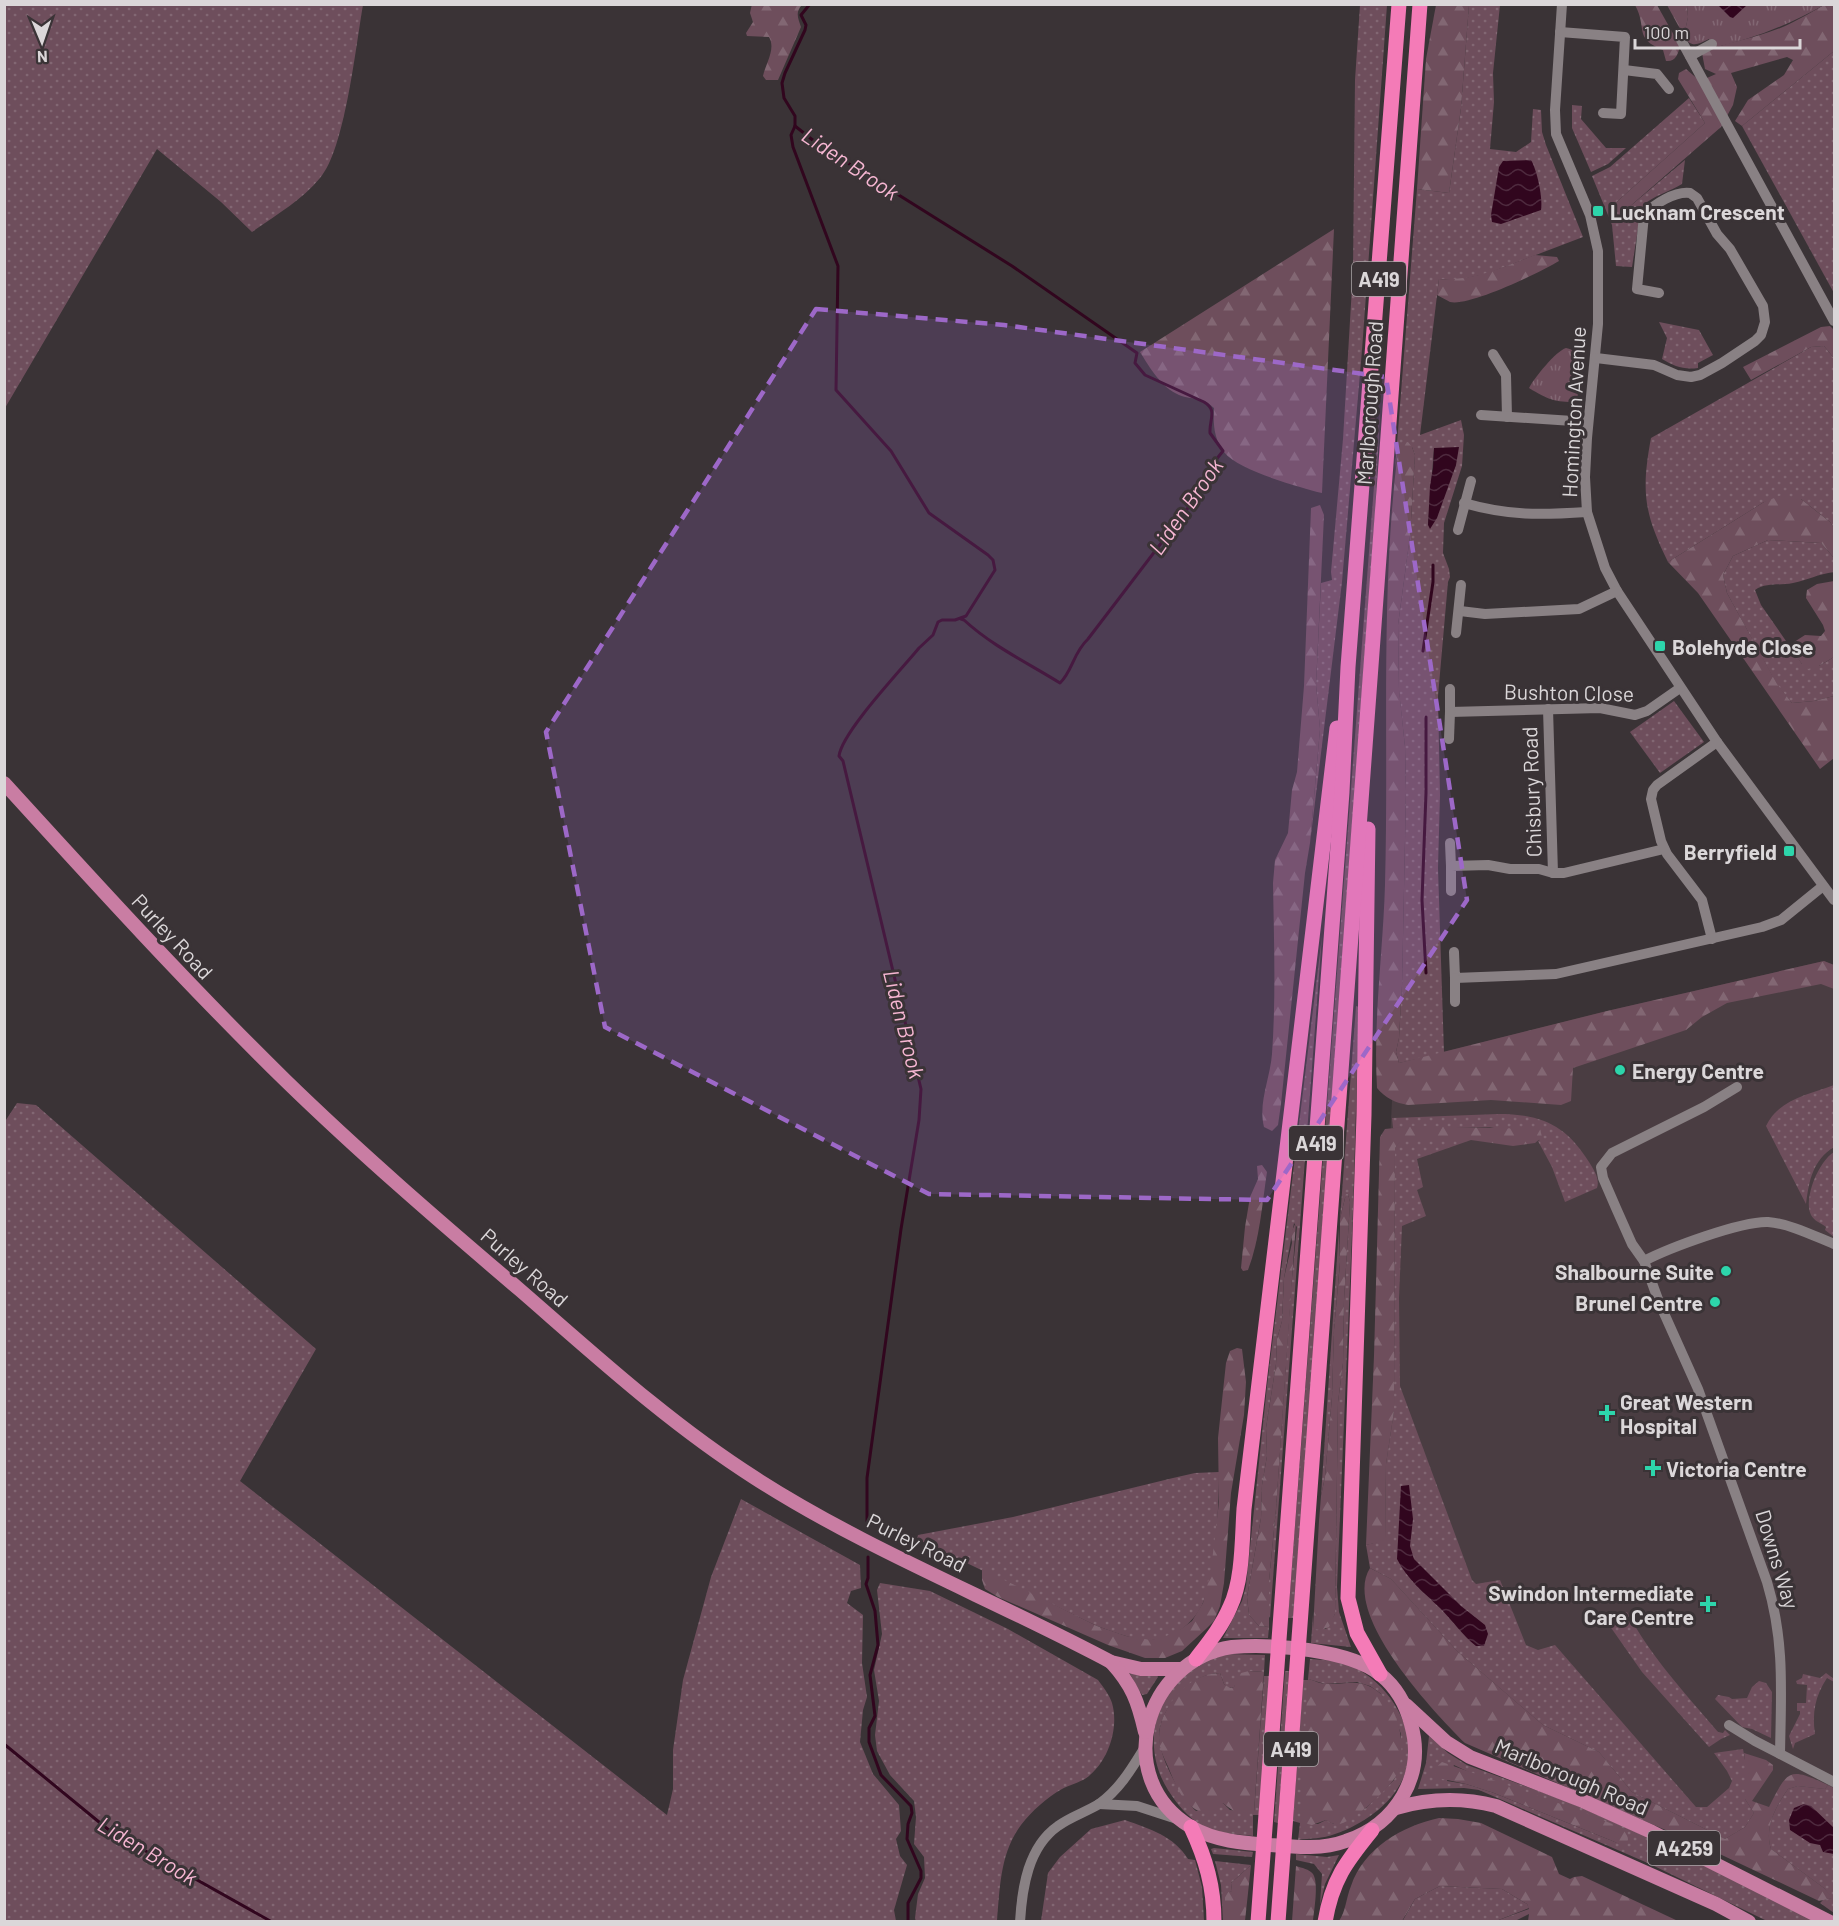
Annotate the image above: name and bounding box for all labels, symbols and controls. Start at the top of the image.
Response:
north arrow [12,12,72,72]
scale bar [1635,12,1800,50]
text: 100 m [1644,21,1689,43]
text: N [37,48,48,67]
water label: Liden Brook [798,121,905,205]
place label: Lucknam Crescent [1610,199,1785,224]
marker: Lucknam Crescent [1591,204,1605,218]
road number: A419 [1352,262,1406,296]
street label: Marlborough Road [1351,320,1387,486]
street label: Homington Avenue [1556,326,1590,498]
water label: Liden Brook [1142,453,1228,559]
place label: Bolehyde Close [1672,634,1813,659]
marker: Bolehyde Close [1653,639,1667,653]
street label: Bushton Close [1504,678,1634,706]
street label: Chisbury Road [1516,726,1546,858]
place label: Berryfield [1684,839,1777,864]
marker: Berryfield [1782,844,1796,858]
street label: Purley Road [127,888,219,984]
water label: Liden Brook [879,967,931,1081]
place label: Energy Centre [1632,1058,1764,1083]
marker: Energy Centre [1613,1063,1627,1077]
road number: A419 [1289,1126,1343,1160]
street label: Purley Road [476,1222,574,1312]
place label: Shalbourne Suite [1555,1259,1714,1284]
marker: Shalbourne Suite [1719,1264,1733,1278]
place label: Brunel Centre [1575,1290,1703,1315]
marker: Brunel Centre [1708,1295,1722,1309]
place label: Great Western Hospital [1620,1389,1753,1438]
marker: Great Western Hospital [1598,1404,1616,1422]
place label: Victoria Centre [1666,1456,1807,1481]
marker: Victoria Centre [1644,1459,1662,1477]
street label: Downs Way [1751,1506,1805,1612]
street label: Purley Road [863,1507,971,1577]
place label: Swindon Intermediate Care Centre [1488,1580,1694,1629]
marker: Swindon Intermediate Care Centre [1699,1595,1717,1613]
road number: A419 [1264,1732,1318,1766]
street label: Marlborough Road [1491,1732,1653,1820]
water label: Liden Brook [94,1810,203,1890]
road number: A4259 [1648,1831,1720,1865]

